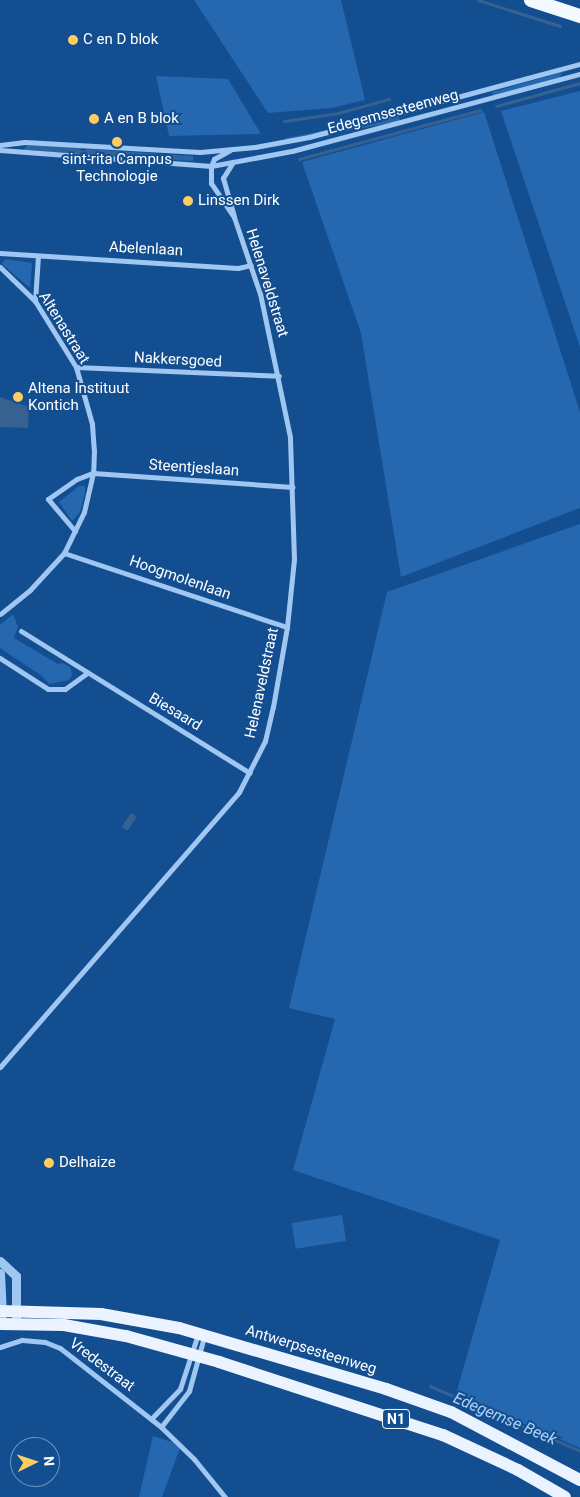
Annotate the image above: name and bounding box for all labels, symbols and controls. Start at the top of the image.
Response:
place label: C en D blok [83,31,158,49]
marker: C en D blok [67,34,79,46]
street label: Edegemsesteenweg [326,86,460,138]
place label: A en B blok [104,110,179,128]
marker: A en B blok [88,113,100,125]
marker: sint-rita Campus Technologie [111,136,123,148]
place label: sint-rita Campus Technologie [62,150,172,185]
place label: Linssen Dirk [198,192,280,210]
marker: Linssen Dirk [182,195,194,207]
street label: Helenaveldstraat [242,227,292,339]
street label: Abelenlaan [108,238,184,260]
street label: Altenastraat [35,289,93,367]
street label: Nakkersgoed [134,349,222,371]
place label: Altena Instituut Kontich [28,379,129,414]
marker: Altena Instituut Kontich [12,391,24,403]
street label: Steentjeslaan [148,456,240,480]
street label: Hoogmolenlaan [127,552,233,604]
street label: Helenaveldstraat [242,626,282,740]
street label: Biesaard [145,689,205,735]
place label: Delhaize [59,1154,116,1172]
marker: Delhaize [43,1157,55,1169]
street label: Antwerpsesteenweg [243,1322,379,1378]
street label: Vredestraat [66,1335,138,1395]
water label: Edegemse Beek [450,1389,560,1449]
road number: N1 [381,1408,411,1430]
north arrow [10,1437,60,1487]
text: N [41,1456,57,1467]

